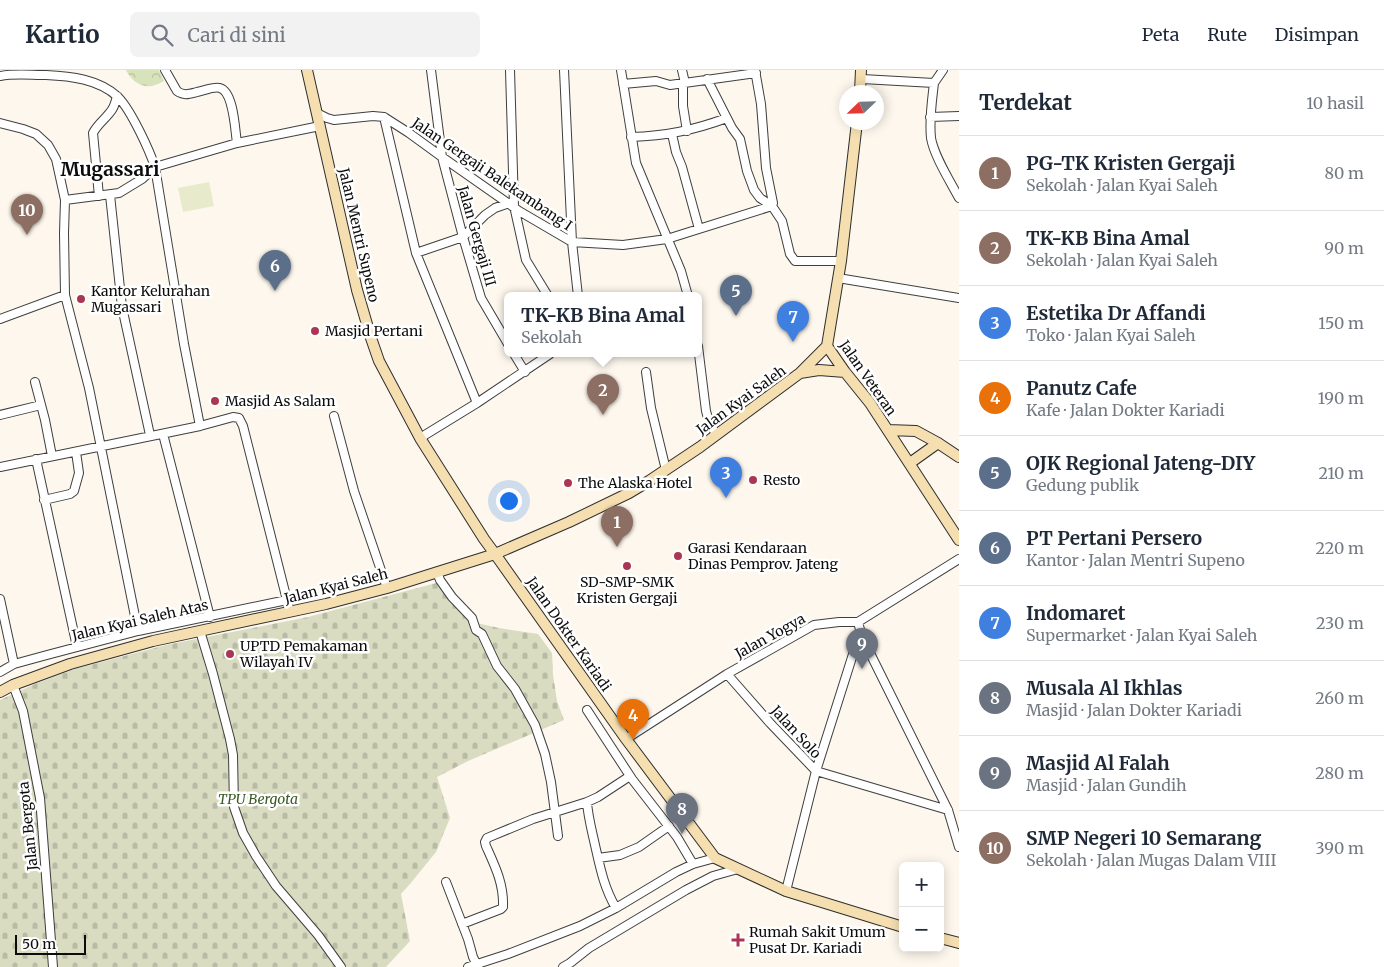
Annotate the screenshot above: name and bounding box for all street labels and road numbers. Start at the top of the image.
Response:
street label: Jalan Gergaji Balekambang I [408,113,576,234]
street label: Jalan Mentri Supeno [335,165,383,304]
street label: Jalan Gergaji III [454,183,500,288]
street label: Jalan Veteran [835,336,901,419]
street label: Jalan Kyai Saleh [692,361,789,439]
street label: Jalan Kyai Saleh [281,564,390,608]
street label: Jalan Dokter Kariadi [522,572,616,695]
street label: Jalan Kyai Saleh Atas [69,596,210,645]
street label: Jalan Yogya [731,609,809,663]
street label: Jalan Solo [766,701,825,762]
street label: Jalan Bergota [14,780,42,872]

